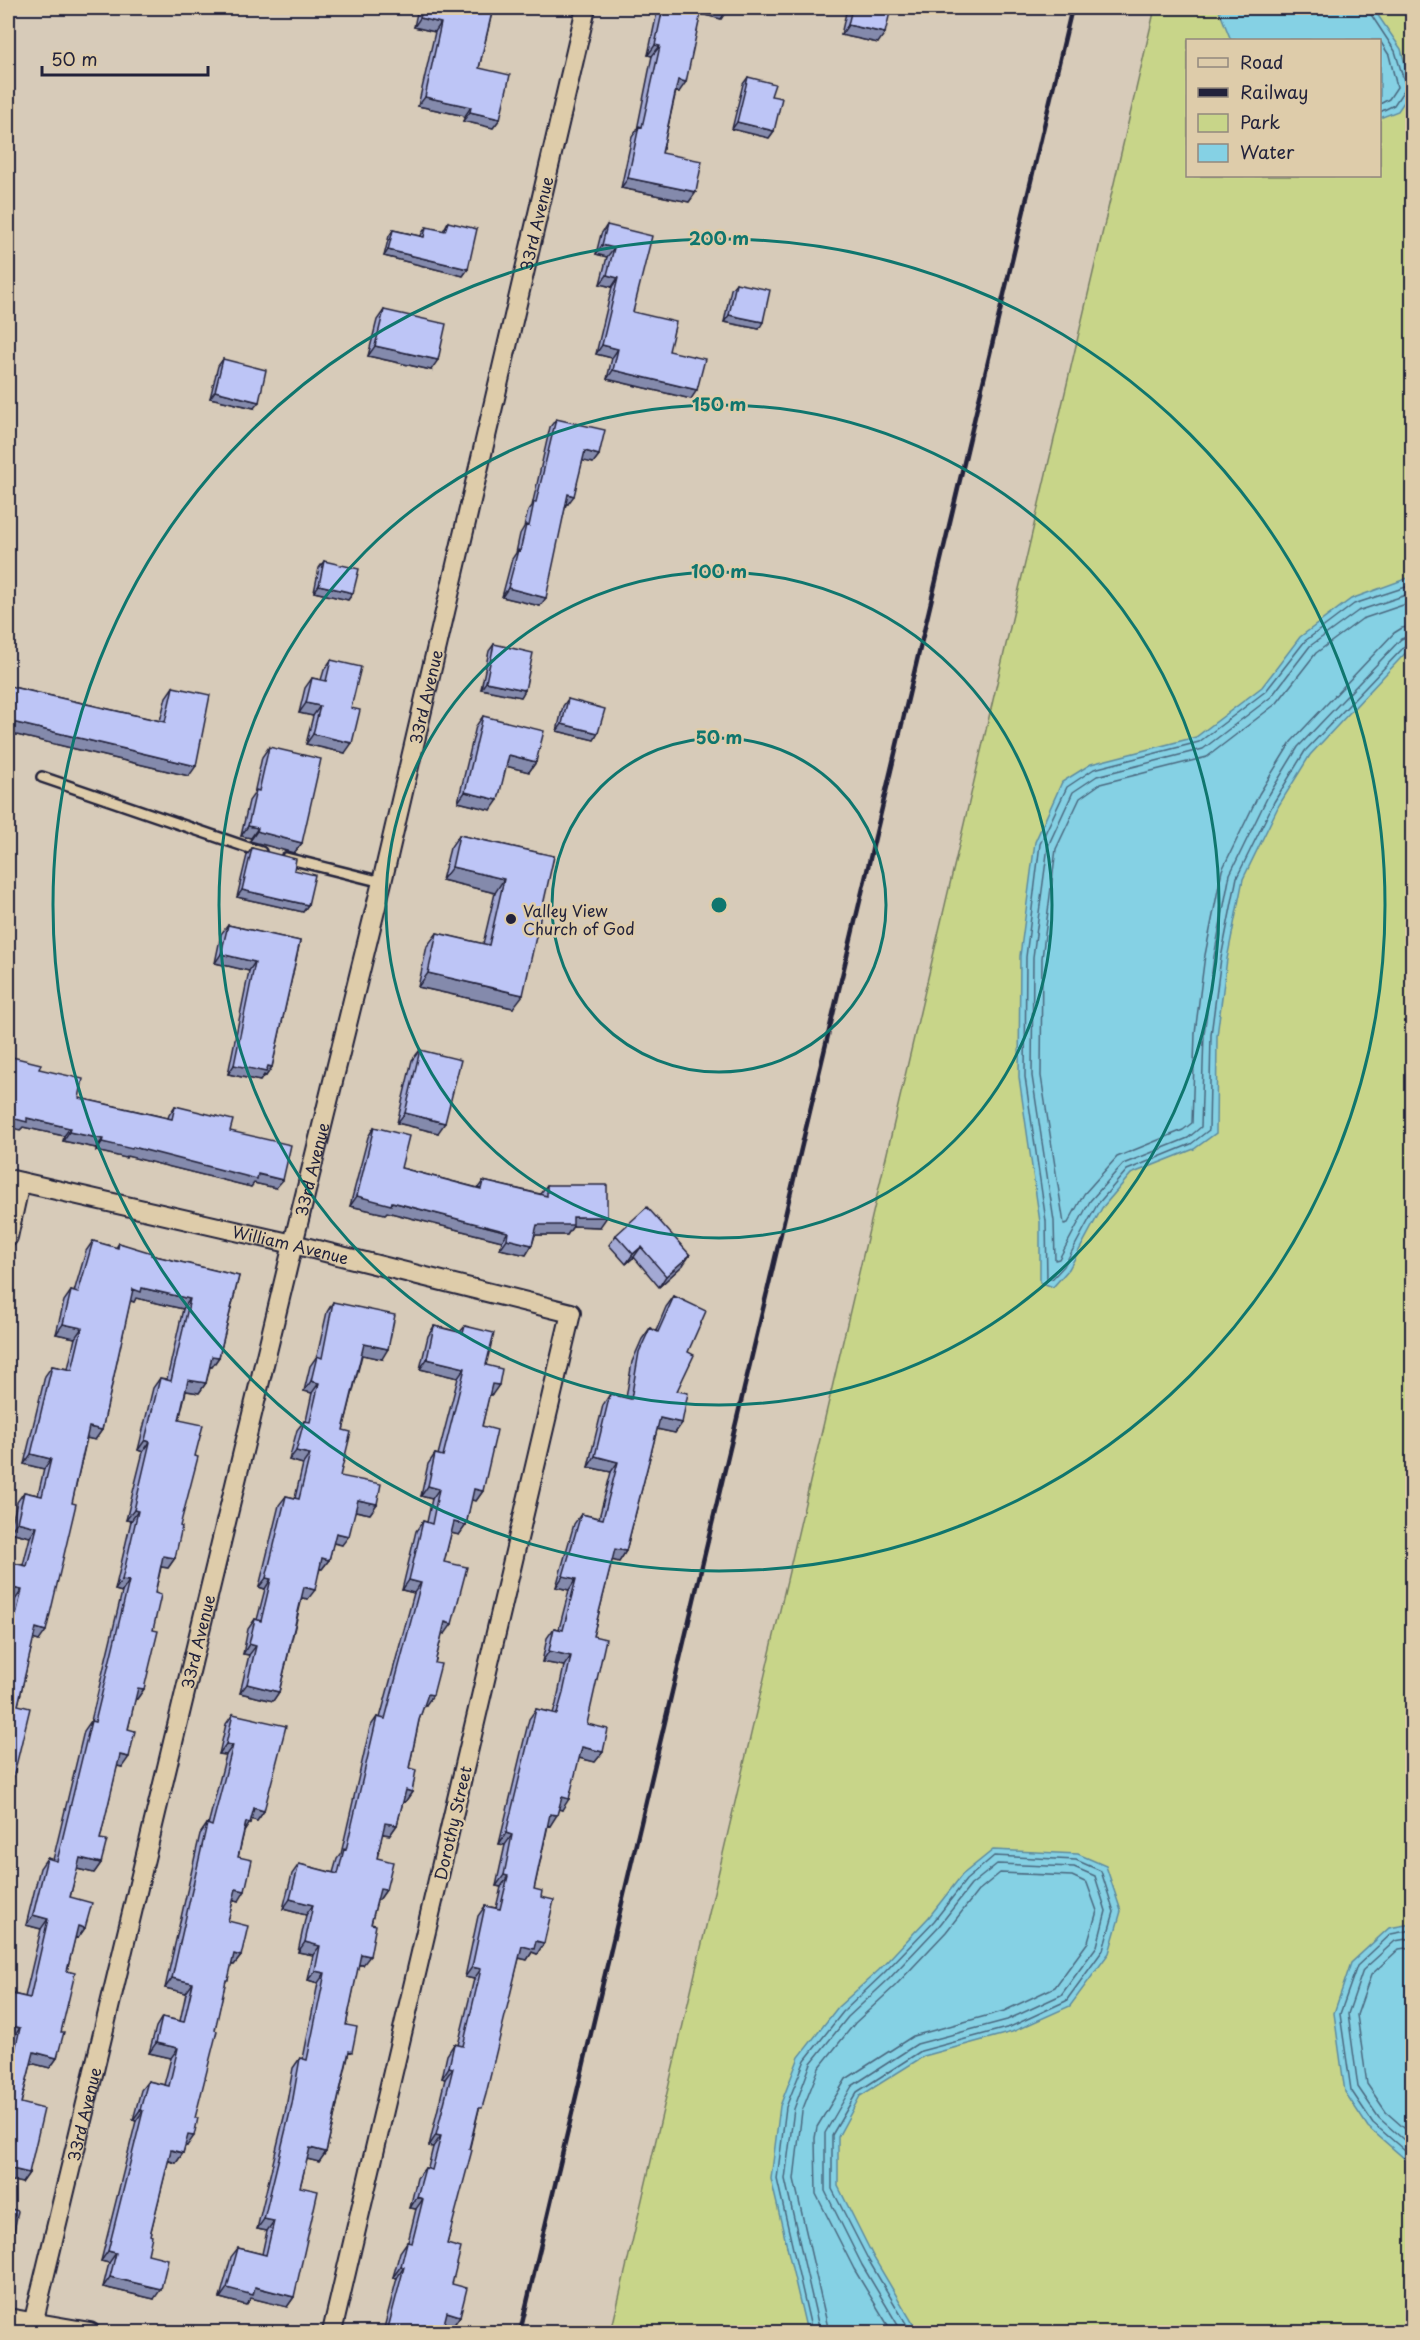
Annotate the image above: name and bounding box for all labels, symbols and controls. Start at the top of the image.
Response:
scale bar [42,39,208,77]
legend [1186,39,1381,177]
text: 50 m [51,45,98,72]
text: Road [1240,48,1284,75]
text: Railway [1240,78,1308,105]
text: Park [1240,108,1280,135]
text: Water [1240,138,1295,165]
street label: 33rd Avenue [513,174,558,273]
text: 200 m [689,224,749,251]
text: 150 m [692,390,746,417]
text: 100 m [691,557,747,584]
street label: 33rd Avenue [403,647,448,747]
text: 50 m [696,723,742,750]
centre of rings [709,895,729,915]
place label: Valley View Church of God [523,898,635,940]
marker: Valley View Church of God [504,912,518,926]
street label: 33rd Avenue [288,1119,335,1219]
street label: William Avenue [230,1219,352,1269]
street label: 33rd Avenue [174,1592,220,1691]
street label: Dorothy Street [427,1763,477,1883]
street label: 33rd Avenue [60,2064,106,2164]

